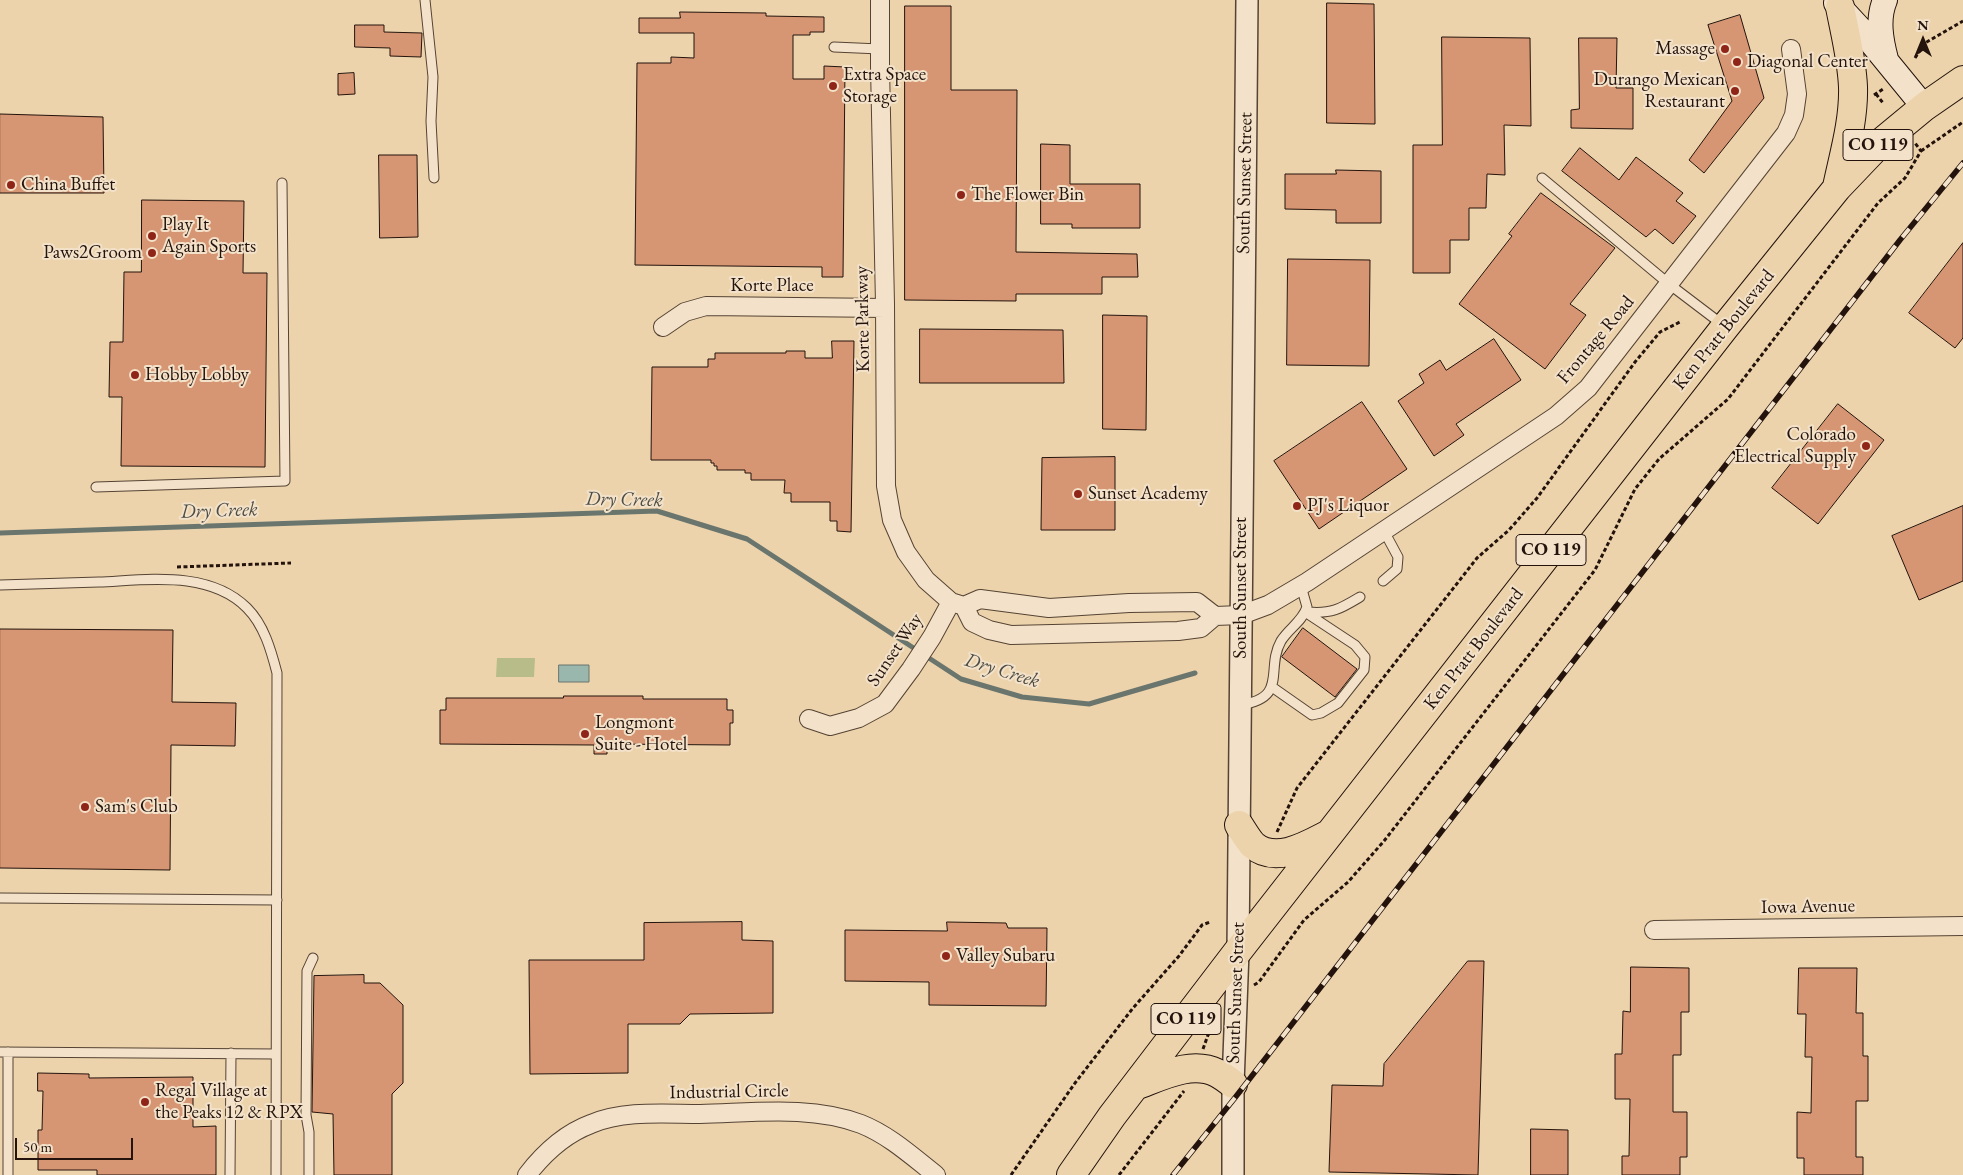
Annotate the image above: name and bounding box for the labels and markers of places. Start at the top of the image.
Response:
place label: Massage [1655,38,1715,60]
marker: Massage [1719,43,1731,55]
place label: Diagonal Center [1747,51,1868,73]
marker: Diagonal Center [1731,56,1743,68]
place label: Extra Space Storage [843,64,926,108]
place label: Durango Mexican Restaurant [1593,69,1725,113]
marker: Extra Space Storage [827,80,839,92]
marker: Durango Mexican Restaurant [1729,85,1741,97]
place label: China Buffet [21,174,115,196]
marker: China Buffet [5,179,17,191]
place label: The Flower Bin [971,184,1084,206]
marker: The Flower Bin [955,189,967,201]
place label: Play It Again Sports [162,214,256,258]
marker: Play It Again Sports [146,230,158,242]
place label: Paws2Groom [43,242,142,264]
marker: Paws2Groom [146,247,158,259]
place label: Hobby Lobby [145,364,249,386]
marker: Hobby Lobby [129,369,141,381]
place label: Colorado Electrical Supply [1734,424,1856,468]
marker: Colorado Electrical Supply [1860,440,1872,452]
place label: Sunset Academy [1088,483,1208,505]
marker: Sunset Academy [1072,488,1084,500]
place label: PJ's Liquor [1307,495,1389,517]
marker: PJ's Liquor [1291,500,1303,512]
place label: Longmont Suite - Hotel [595,712,687,756]
marker: Longmont Suite - Hotel [579,728,591,740]
place label: Sam's Club [95,796,178,818]
marker: Sam's Club [79,801,91,813]
place label: Valley Subaru [956,945,1055,967]
marker: Valley Subaru [940,950,952,962]
place label: Regal Village at the Peaks 12 & RPX [155,1080,303,1124]
marker: Regal Village at the Peaks 12 & RPX [139,1096,151,1108]

